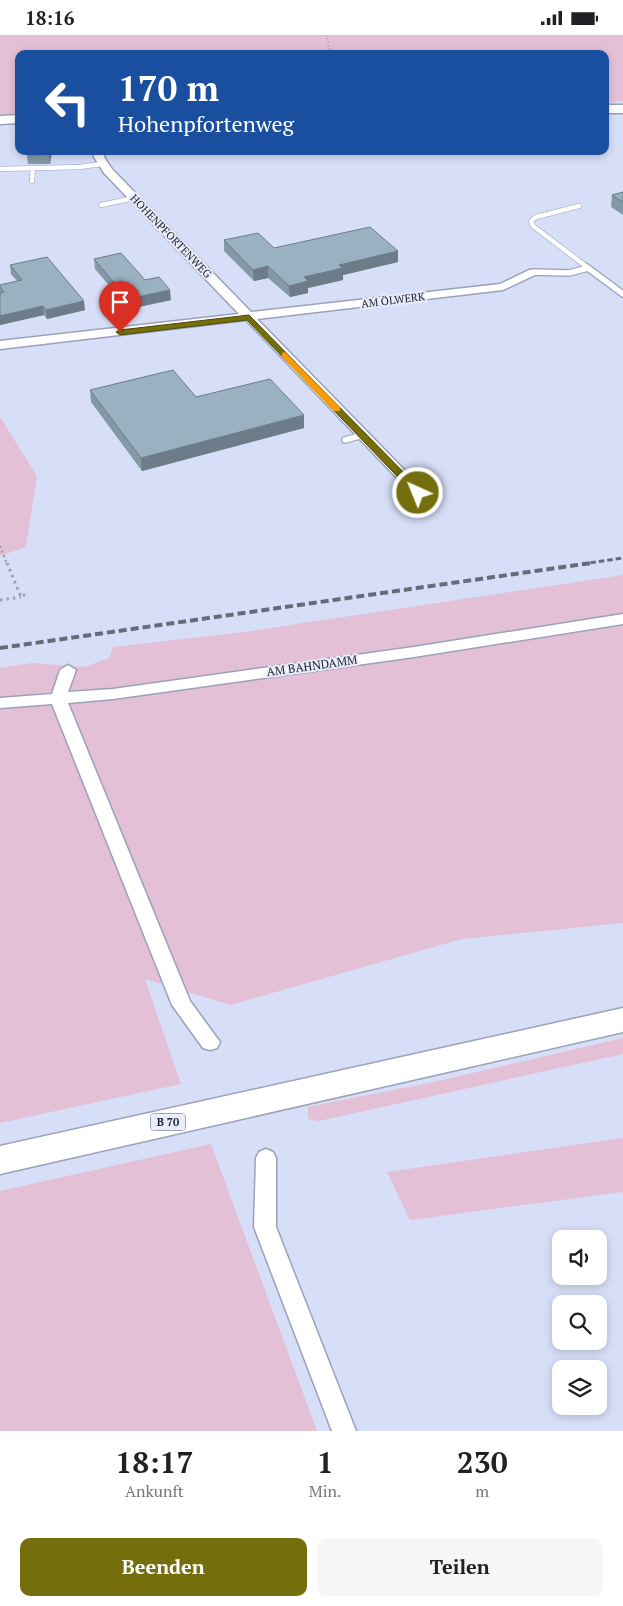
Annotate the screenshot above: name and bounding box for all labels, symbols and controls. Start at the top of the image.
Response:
text: 18:16 [25,5,74,30]
text: 170 m [118,65,219,111]
icon: left [35,70,100,135]
text: Hohenpfortenweg [118,109,294,138]
street label: HOHENPFORTENWEG [127,191,215,281]
pin [99,281,141,332]
icon: arrive [106,288,134,316]
street label: AM ÖLWERK [360,289,426,311]
position arrow [391,466,443,518]
street label: AM BAHNDAMM [266,652,359,679]
road number: B 70 [150,1113,186,1131]
map controls [552,1230,607,1415]
button: sound [552,1230,607,1285]
button: search [552,1295,607,1350]
button: layers [552,1360,607,1415]
text: 18:17 [115,1442,193,1482]
text: 1 [317,1442,334,1482]
text: 230 [457,1442,508,1482]
text: Ankunft [125,1480,184,1502]
text: Min. [309,1480,341,1502]
text: m [475,1480,489,1502]
button: Beenden [20,1538,307,1596]
button: Teilen [317,1538,603,1596]

